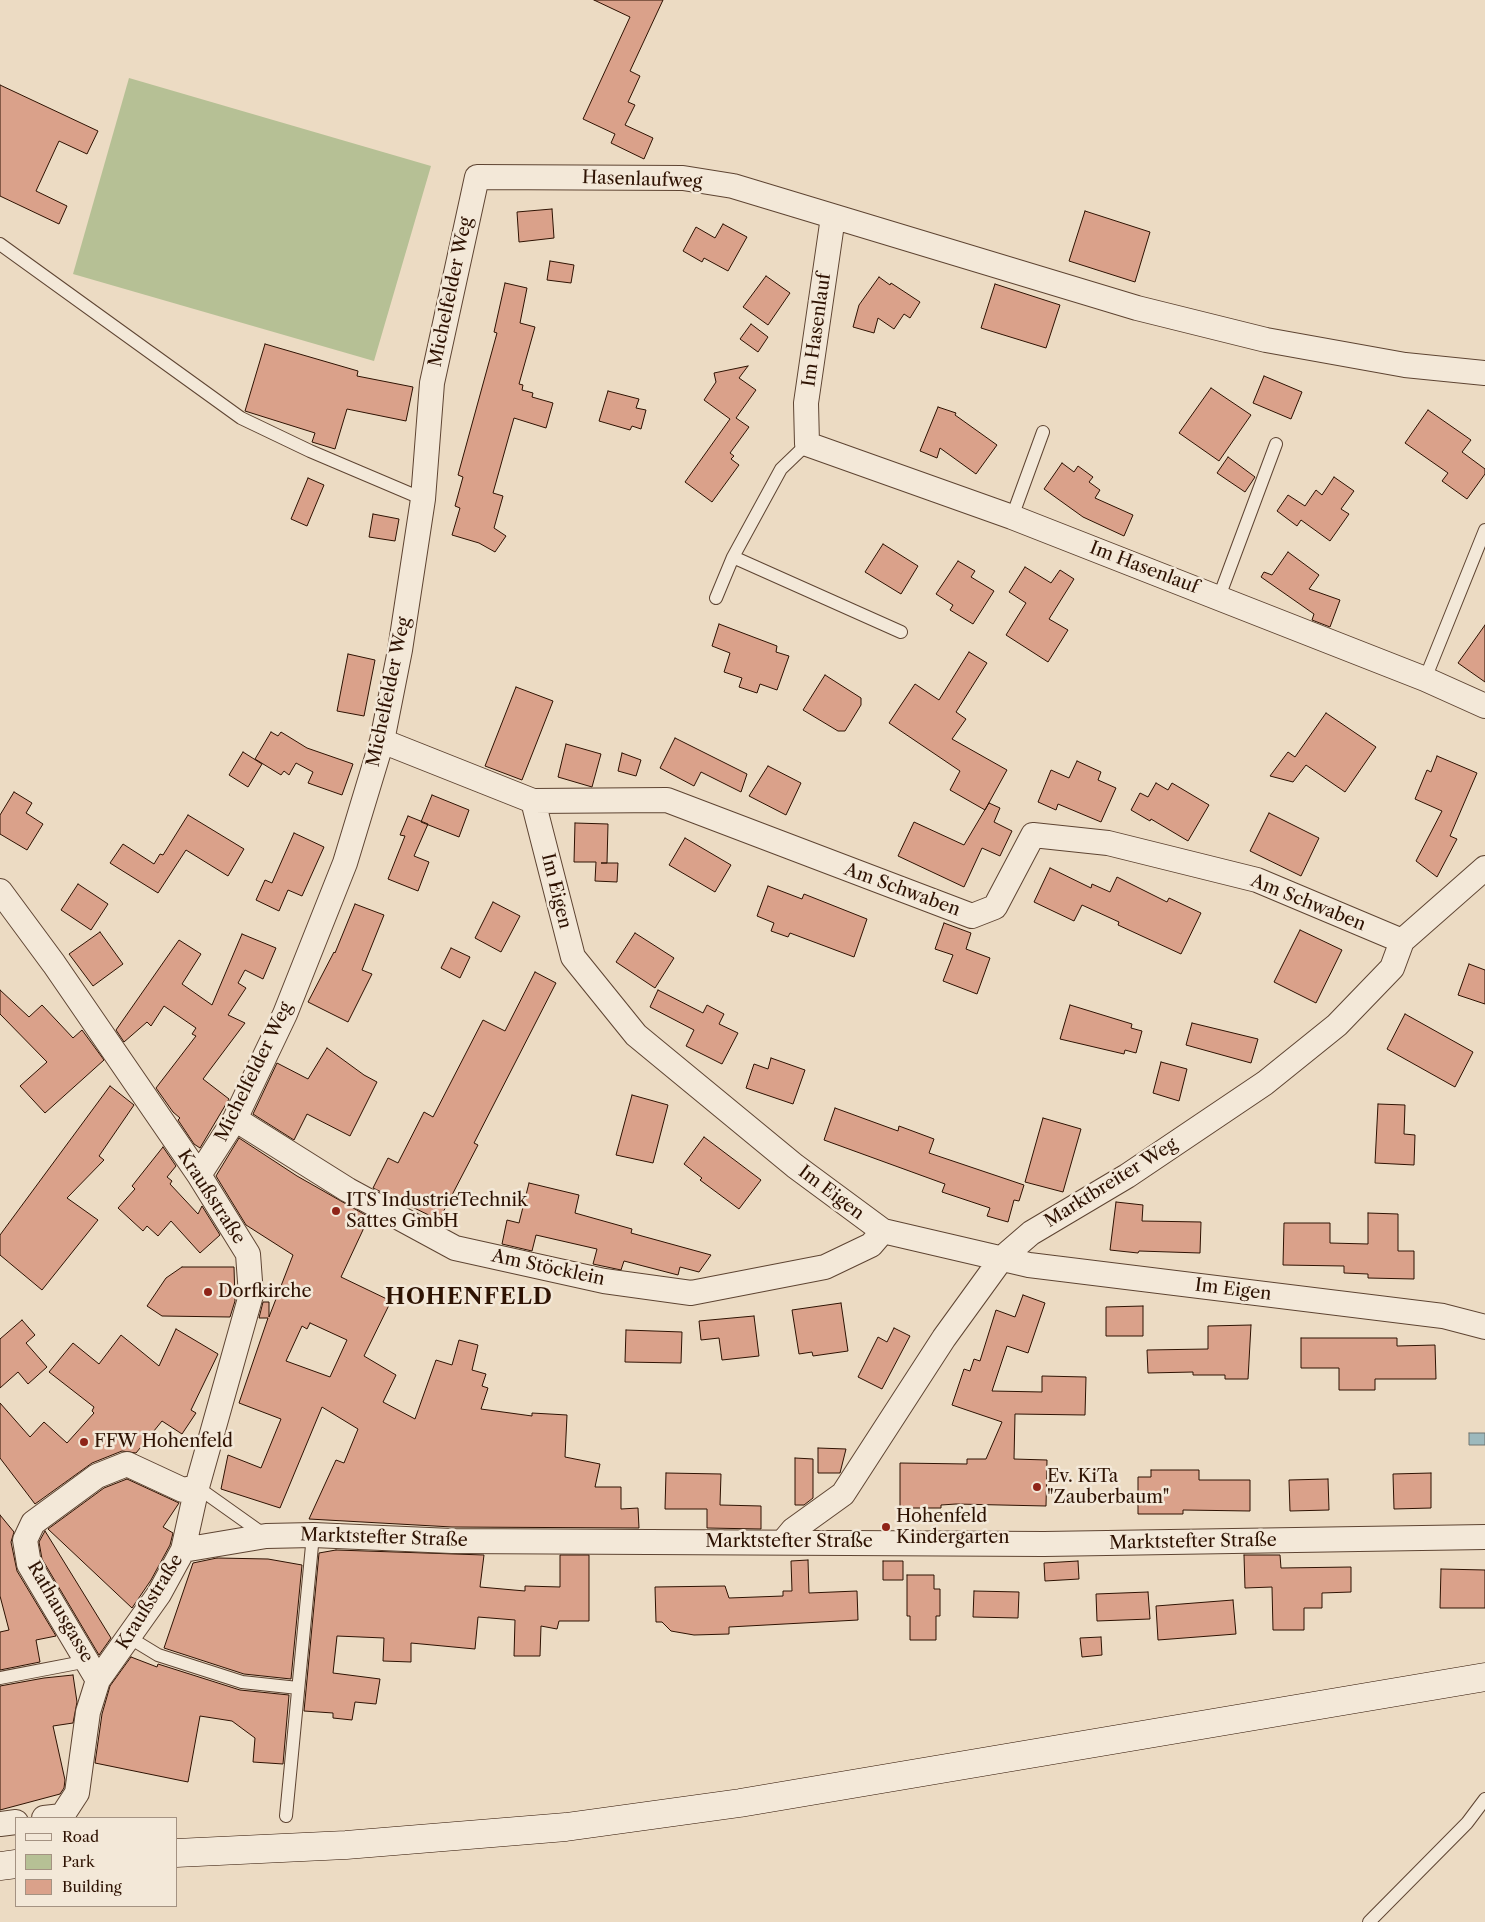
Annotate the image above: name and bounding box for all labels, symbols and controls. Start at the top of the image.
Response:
street label: Hasenlaufweg [581,167,703,193]
street label: Michelfelder Weg [425,215,477,369]
street label: Im Hasenlauf [798,272,836,388]
street label: Im Hasenlauf [1087,537,1201,599]
street label: Michelfelder Weg [363,615,415,769]
street label: Im Eigen [536,851,576,931]
street label: Am Schwaben [841,859,963,921]
street label: Am Schwaben [1247,870,1369,936]
street label: Michelfelder Weg [211,999,297,1145]
street label: Marktbreiter Weg [1041,1134,1181,1232]
street label: Kraußstraße [172,1146,250,1248]
street label: Im Eigen [794,1161,868,1225]
place label: ITS IndustrieTechnik Sattes GmbH [346,1190,527,1232]
marker: ITS IndustrieTechnik Sattes GmbH [330,1205,342,1217]
street label: Am Stöcklein [489,1245,607,1291]
street label: Im Eigen [1193,1275,1273,1305]
place label: Dorfkirche [218,1281,312,1303]
district label: HOHENFELD [384,1285,554,1311]
marker: Dorfkirche [202,1286,214,1298]
place label: FFW Hohenfeld [94,1431,233,1453]
marker: FFW Hohenfeld [78,1436,90,1448]
place label: Ev. KiTa "Zauberbaum" [1047,1466,1169,1508]
marker: Ev. KiTa "Zauberbaum" [1031,1481,1043,1493]
place label: Hohenfeld Kindergarten [896,1506,1010,1548]
marker: Hohenfeld Kindergarten [880,1521,892,1533]
street label: Marktstefter Straße [300,1524,468,1552]
street label: Marktstefter Straße [1109,1530,1277,1554]
street label: Marktstefter Straße [705,1531,873,1553]
street label: Kraußstraße [112,1550,188,1654]
street label: Rathausgasse [22,1558,98,1666]
legend [15,1817,178,1907]
text: Road [62,1827,99,1846]
text: Park [62,1852,95,1871]
text: Building [62,1877,122,1896]

